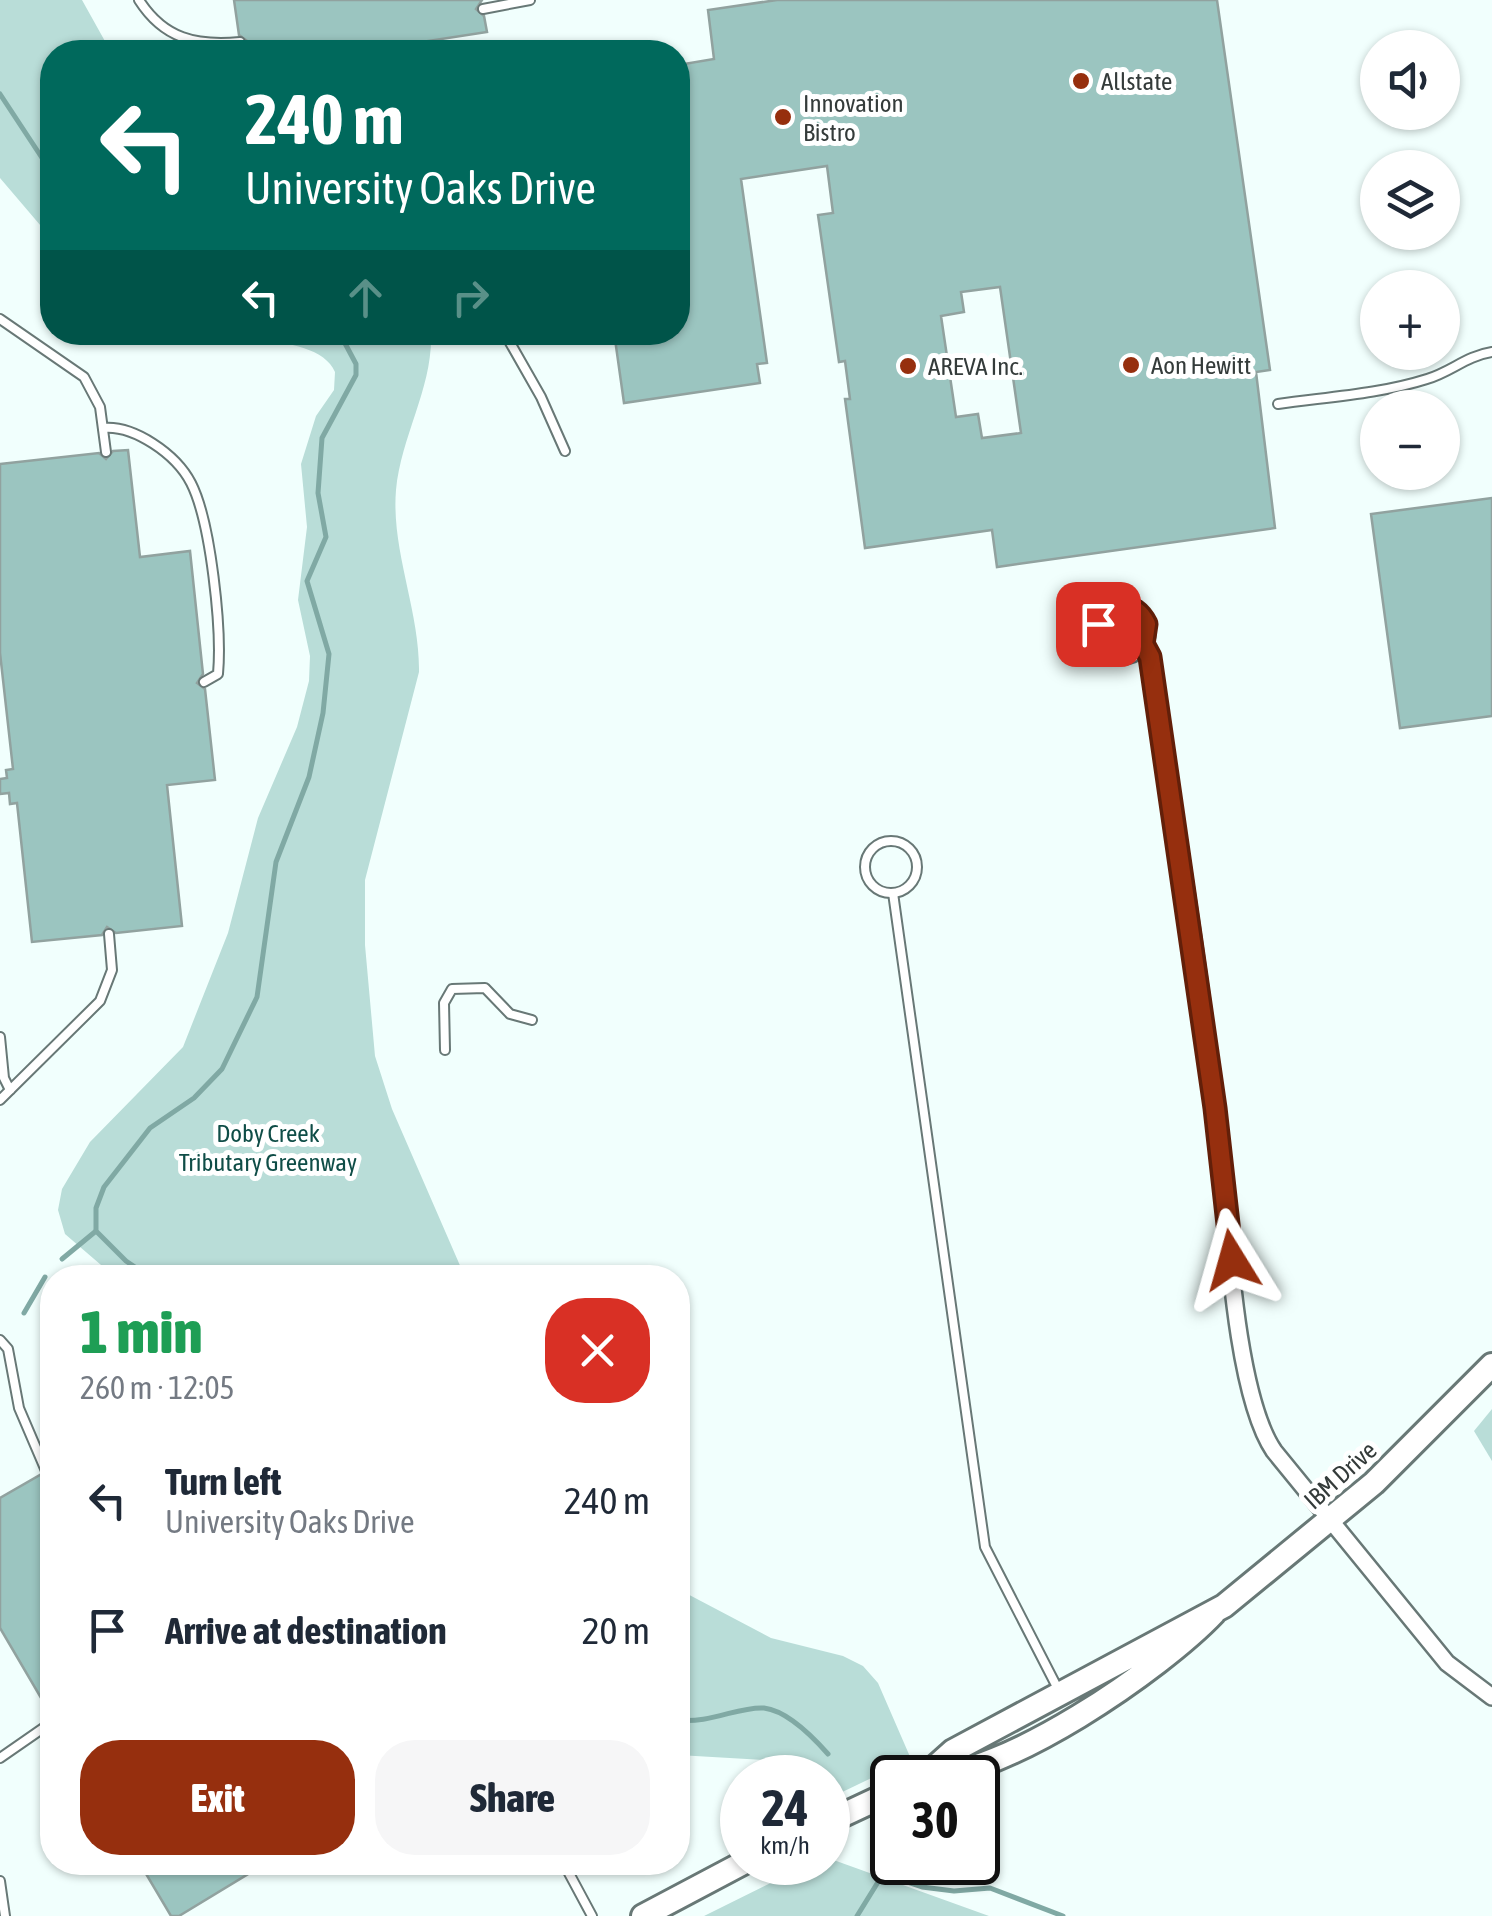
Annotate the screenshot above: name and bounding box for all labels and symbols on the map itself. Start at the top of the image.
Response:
place label: Allstate [1101,67,1172,95]
marker: Allstate [1070,70,1092,92]
place label: Innovation Bistro [803,89,904,146]
marker: Innovation Bistro [772,106,794,128]
place label: Aon Hewitt [1151,351,1251,379]
place label: AREVA Inc. [928,352,1023,380]
marker: Aon Hewitt [1120,354,1142,376]
marker: AREVA Inc. [897,355,919,377]
pin [1056,582,1141,667]
park label: Doby Creek Tributary Greenway [179,1119,357,1176]
position arrow [1180,1208,1284,1312]
street label: IBM Drive [1298,1436,1382,1514]
speed limit sign: 30 [870,1755,1000,1885]

